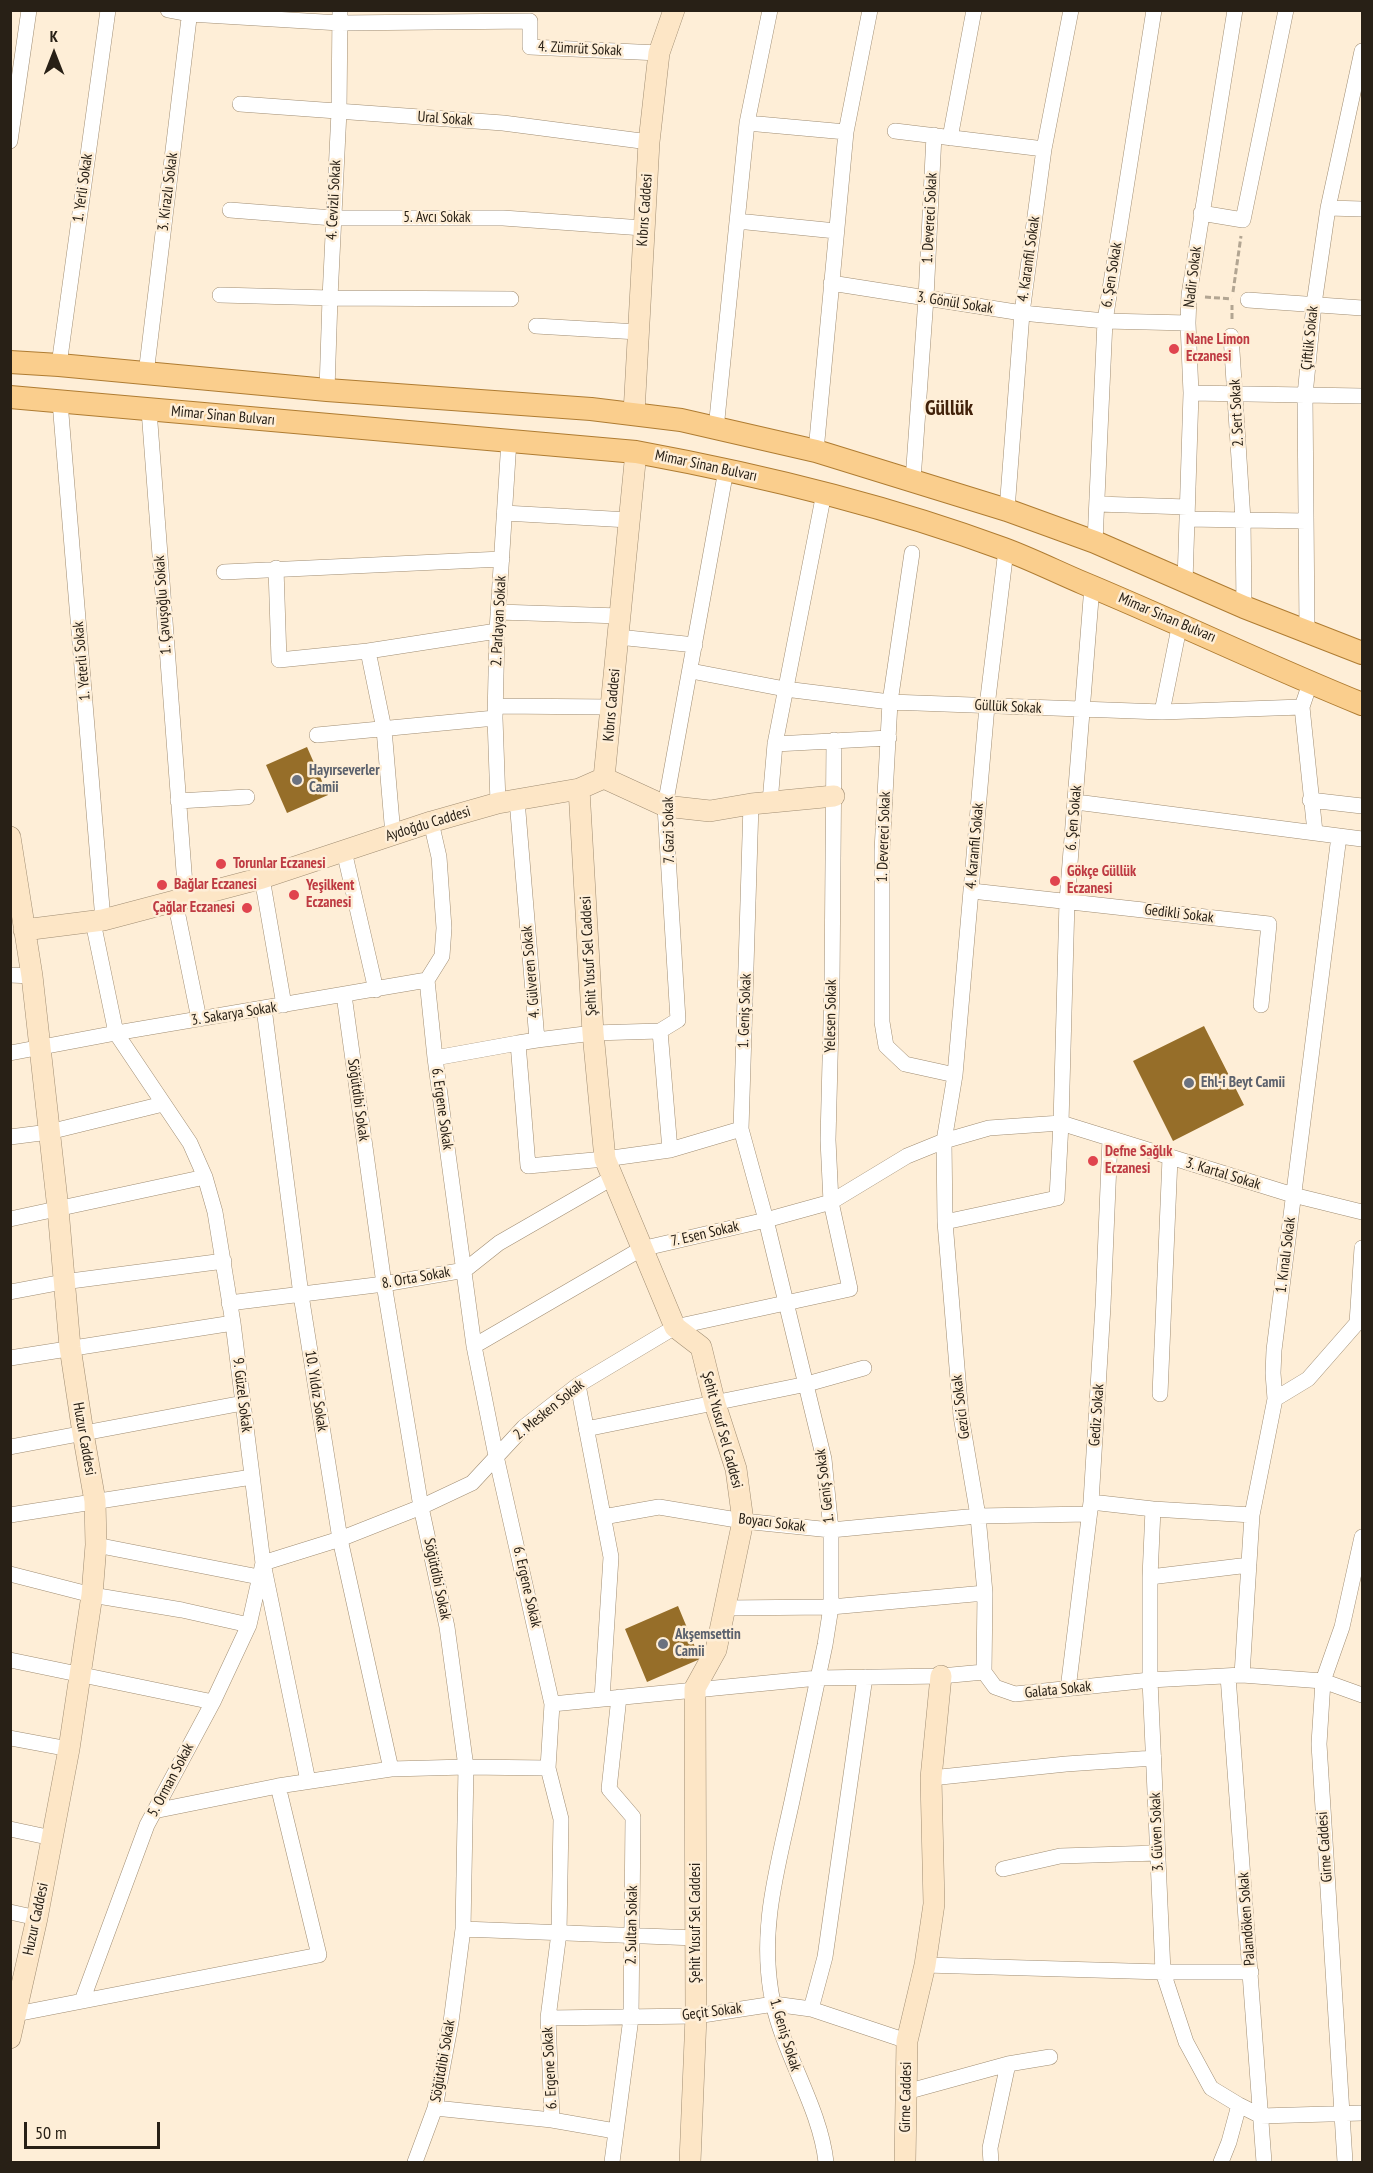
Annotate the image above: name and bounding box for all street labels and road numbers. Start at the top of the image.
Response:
street label: 4. Zümrüt Sokak [538,38,622,60]
street label: Ural Sokak [417,108,473,130]
street label: 3. Kirazlı Sokak [154,152,182,232]
street label: 1. Yerli Sokak [69,153,97,223]
street label: 4. Cevizli Sokak [323,160,345,240]
street label: 1. Devereci Sokak [919,172,941,264]
street label: Kıbrıs Caddesi [633,173,657,247]
street label: 5. Avcı Sokak [403,209,471,227]
street label: 4. Karanfil Sokak [1014,215,1044,303]
street label: 6. Şen Sokak [1098,241,1126,309]
street label: Nadir Sokak [1180,245,1206,309]
street label: 3. Gönül Sokak [916,288,994,318]
street label: Çiftlik Sokak [1298,305,1322,371]
street label: 2. Sert Sokak [1226,379,1248,447]
street label: Mimar Sinan Bulvarı [170,402,276,430]
street label: Mimar Sinan Bulvarı [653,446,759,486]
street label: 1. Çavuşoğlu Sokak [151,555,175,655]
street label: 2. Parlayan Sokak [488,575,510,667]
street label: Mimar Sinan Bulvarı [1116,589,1218,647]
street label: 1. Yeterli Sokak [70,621,94,701]
street label: Kıbrıs Caddesi [600,668,624,742]
street label: Güllük Sokak [974,696,1042,718]
street label: 6. Şen Sokak [1062,785,1086,851]
street label: 1. Devereci Sokak [873,791,895,883]
street label: 7. Gazi Sokak [659,796,679,864]
street label: 4. Karanfil Sokak [962,802,988,890]
street label: Aydoğdu Caddesi [383,803,473,845]
street label: Şehit Yusuf Sel Caddesi [577,895,601,1017]
street label: Gedikli Sokak [1143,901,1215,927]
street label: 4. Gülveren Sokak [518,925,544,1019]
street label: 1. Geniş Sokak [735,973,755,1049]
street label: Yelesen Sokak [821,979,841,1053]
street label: 3. Sakarya Sokak [190,998,278,1030]
street label: Söğütdibi Sokak [343,1058,373,1142]
street label: 6. Ergene Sokak [427,1067,457,1151]
street label: 3. Kartal Sokak [1183,1154,1263,1194]
street label: 1. Kınalı Sokak [1272,1216,1300,1294]
street label: 7. Esen Sokak [669,1217,741,1251]
street label: 8. Orta Sokak [380,1263,452,1293]
street label: 10. Yıldız Sokak [301,1349,331,1433]
street label: 9. Güzel Sokak [228,1357,256,1433]
street label: Şehit Yusuf Sel Caddesi [698,1370,746,1490]
street label: Gezici Sokak [948,1374,974,1440]
street label: 2. Mesken Sokak [510,1376,588,1444]
street label: Gediz Sokak [1086,1383,1108,1447]
street label: Huzur Caddesi [69,1401,99,1477]
street label: 1. Geniş Sokak [812,1448,838,1524]
street label: Boyacı Sokak [737,1510,807,1536]
street label: Söğütdibi Sokak [420,1536,454,1622]
street label: 6. Ergene Sokak [509,1545,545,1629]
street label: Galata Sokak [1024,1678,1092,1702]
street label: 5. Orman Sokak [144,1740,198,1820]
street label: 3. Güven Sokak [1147,1792,1167,1872]
street label: Girne Caddesi [1314,1811,1336,1883]
street label: Şehit Yusuf Sel Caddesi [687,1863,705,1983]
street label: Palandöken Sokak [1235,1872,1259,1966]
street label: Huzur Caddesi [20,1881,52,1957]
street label: 2. Sultan Sokak [622,1885,642,1965]
street label: 1. Geniş Sokak [765,1997,805,2073]
street label: Geçit Sokak [681,1999,743,2025]
street label: Söğütdibi Sokak [427,2018,459,2104]
street label: 6. Ergene Sokak [539,2026,561,2110]
street label: Girne Caddesi [896,2061,916,2133]

